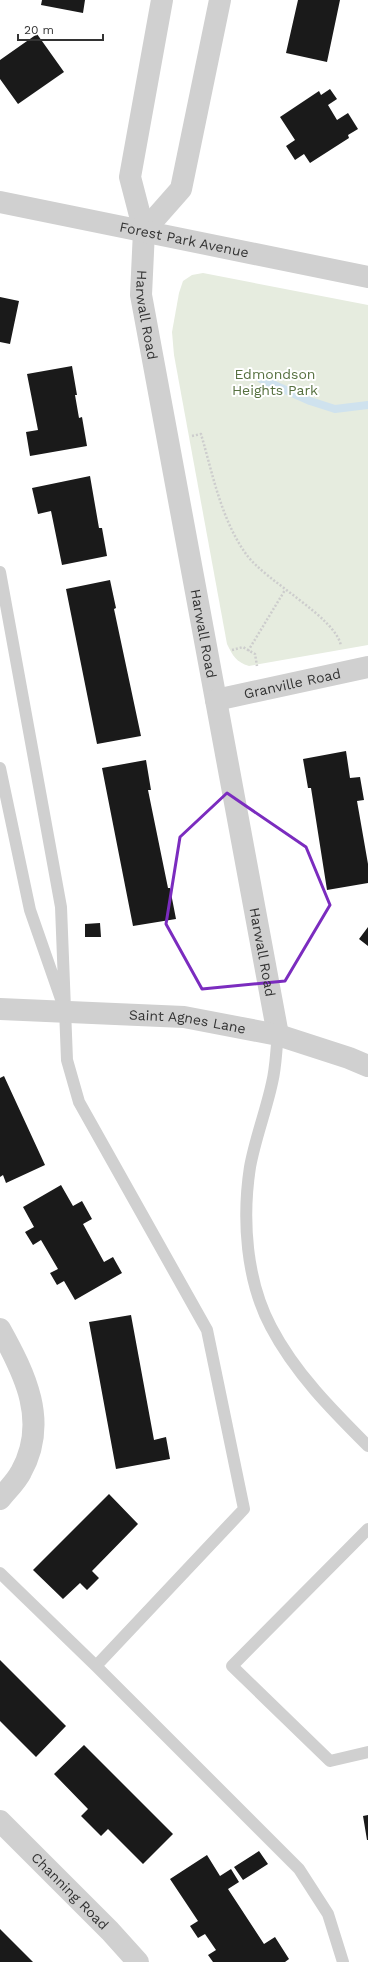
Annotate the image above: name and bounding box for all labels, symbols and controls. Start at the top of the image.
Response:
scale bar [18,16,103,42]
text: 20 m [24,23,54,37]
street label: Forest Park Avenue [118,219,250,261]
street label: Harwall Road [133,270,161,361]
park label: Edmondson Heights Park [232,366,318,398]
street label: Harwall Road [188,588,220,679]
street label: Granville Road [242,665,342,702]
street label: Harwall Road [247,906,279,998]
street label: Saint Agnes Lane [129,1007,247,1037]
street label: Channing Road [28,1849,112,1933]

